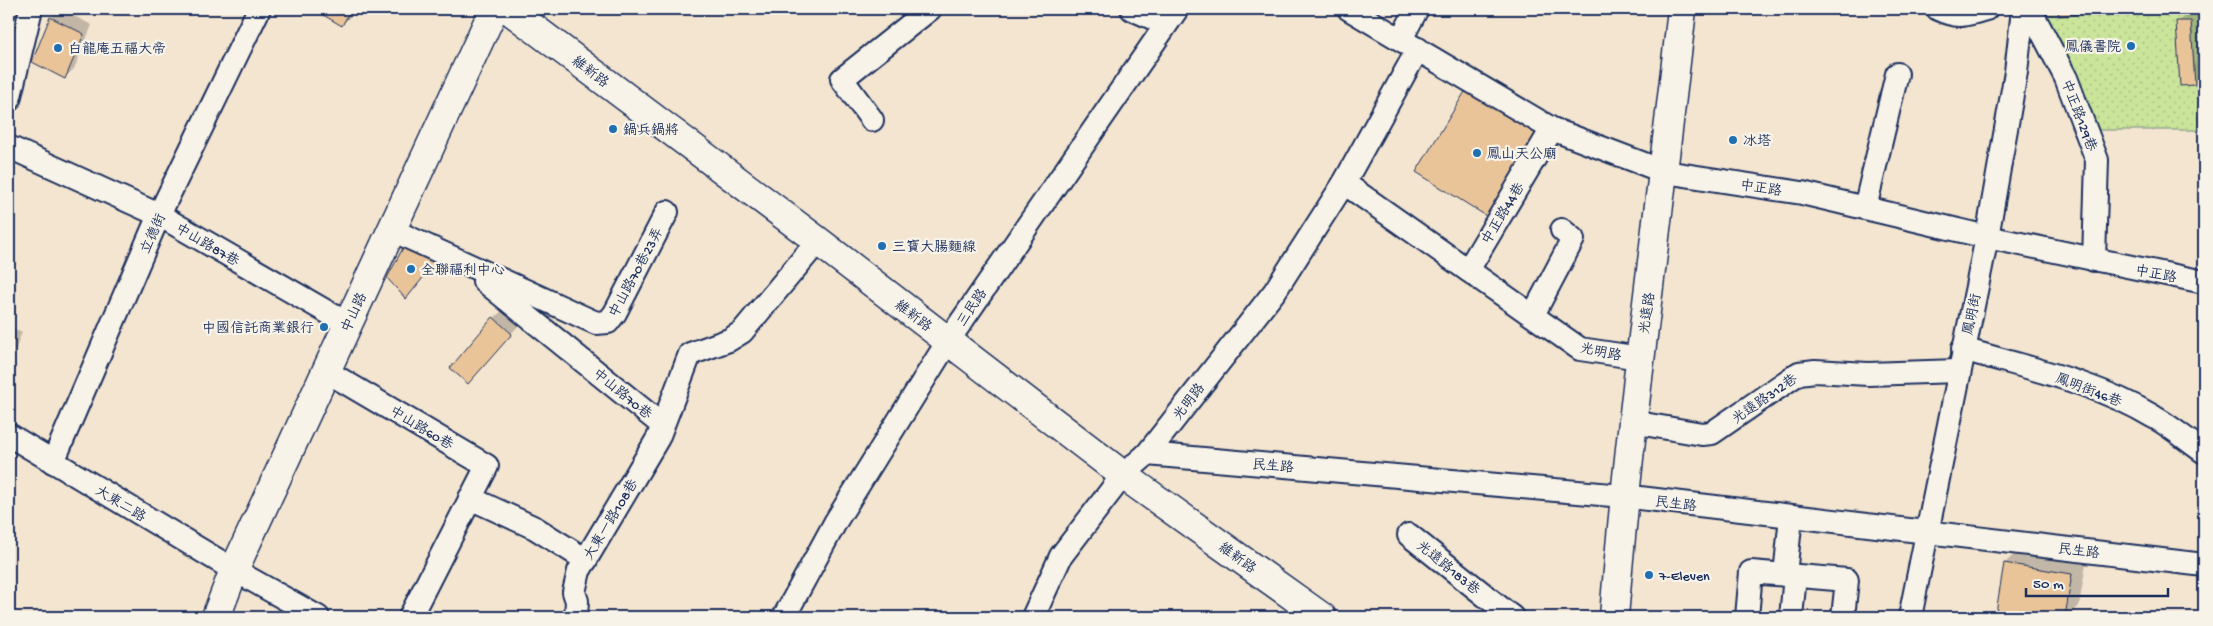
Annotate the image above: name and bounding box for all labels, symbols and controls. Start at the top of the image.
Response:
place label: 鳳儀書院 [2065,39,2121,57]
marker: 鳳儀書院 [2125,40,2137,52]
place label: 白龍庵五福大帝 [68,41,166,59]
marker: 白龍庵五福大帝 [52,42,64,54]
street label: 維新路 [568,53,612,92]
street label: 中正路129巷 [2056,77,2100,155]
marker: 鍋兵鍋將 [607,123,619,135]
place label: 鍋兵鍋將 [623,123,679,140]
place label: 冰塔 [1743,133,1771,151]
marker: 冰塔 [1727,134,1739,146]
place label: 鳳山天公廟 [1487,146,1557,164]
marker: 鳳山天公廟 [1471,147,1483,159]
street label: 中正路 [1739,177,1783,201]
street label: 中正路44巷 [1478,179,1530,248]
street label: 立德街 [137,211,171,257]
street label: 中山路87巷 [172,220,243,272]
street label: 中山路70巷23弄 [605,225,668,321]
place label: 三寶大腸麵線 [892,239,976,257]
marker: 三寶大腸麵線 [876,240,888,252]
place label: 全聯福利中心 [421,262,505,280]
street label: 中正路 [2133,262,2178,288]
marker: 全聯福利中心 [405,263,417,275]
street label: 三民路 [953,286,992,331]
street label: 中山路 [338,290,372,336]
street label: 光遠路 [1636,291,1660,335]
street label: 鳳明街 [1960,292,1986,337]
street label: 維新路 [891,297,935,336]
place label: 中國信託商業銀行 [202,320,314,338]
marker: 中國信託商業銀行 [318,321,330,333]
street label: 光明路 [1578,340,1623,366]
street label: 中山路70巷 [588,365,656,425]
street label: 光遠路312巷 [1729,370,1802,429]
street label: 鳳明街46巷 [2053,370,2125,412]
street label: 光明路 [1170,380,1210,424]
street label: 中山路60巷 [386,403,457,455]
street label: 民生路 [1251,456,1295,478]
street label: 大東一路108巷 [580,475,643,564]
street label: 大東二路 [91,483,149,527]
street label: 民生路 [1654,493,1698,516]
street label: 光遠路183巷 [1412,537,1484,600]
street label: 維新路 [1215,539,1259,578]
street label: 民生路 [2057,540,2101,563]
scale bar [2026,566,2168,598]
marker: 7-Eleven [1643,569,1655,581]
place label: 7-Eleven [1658,569,1710,586]
text: 50 m [2033,576,2064,594]

